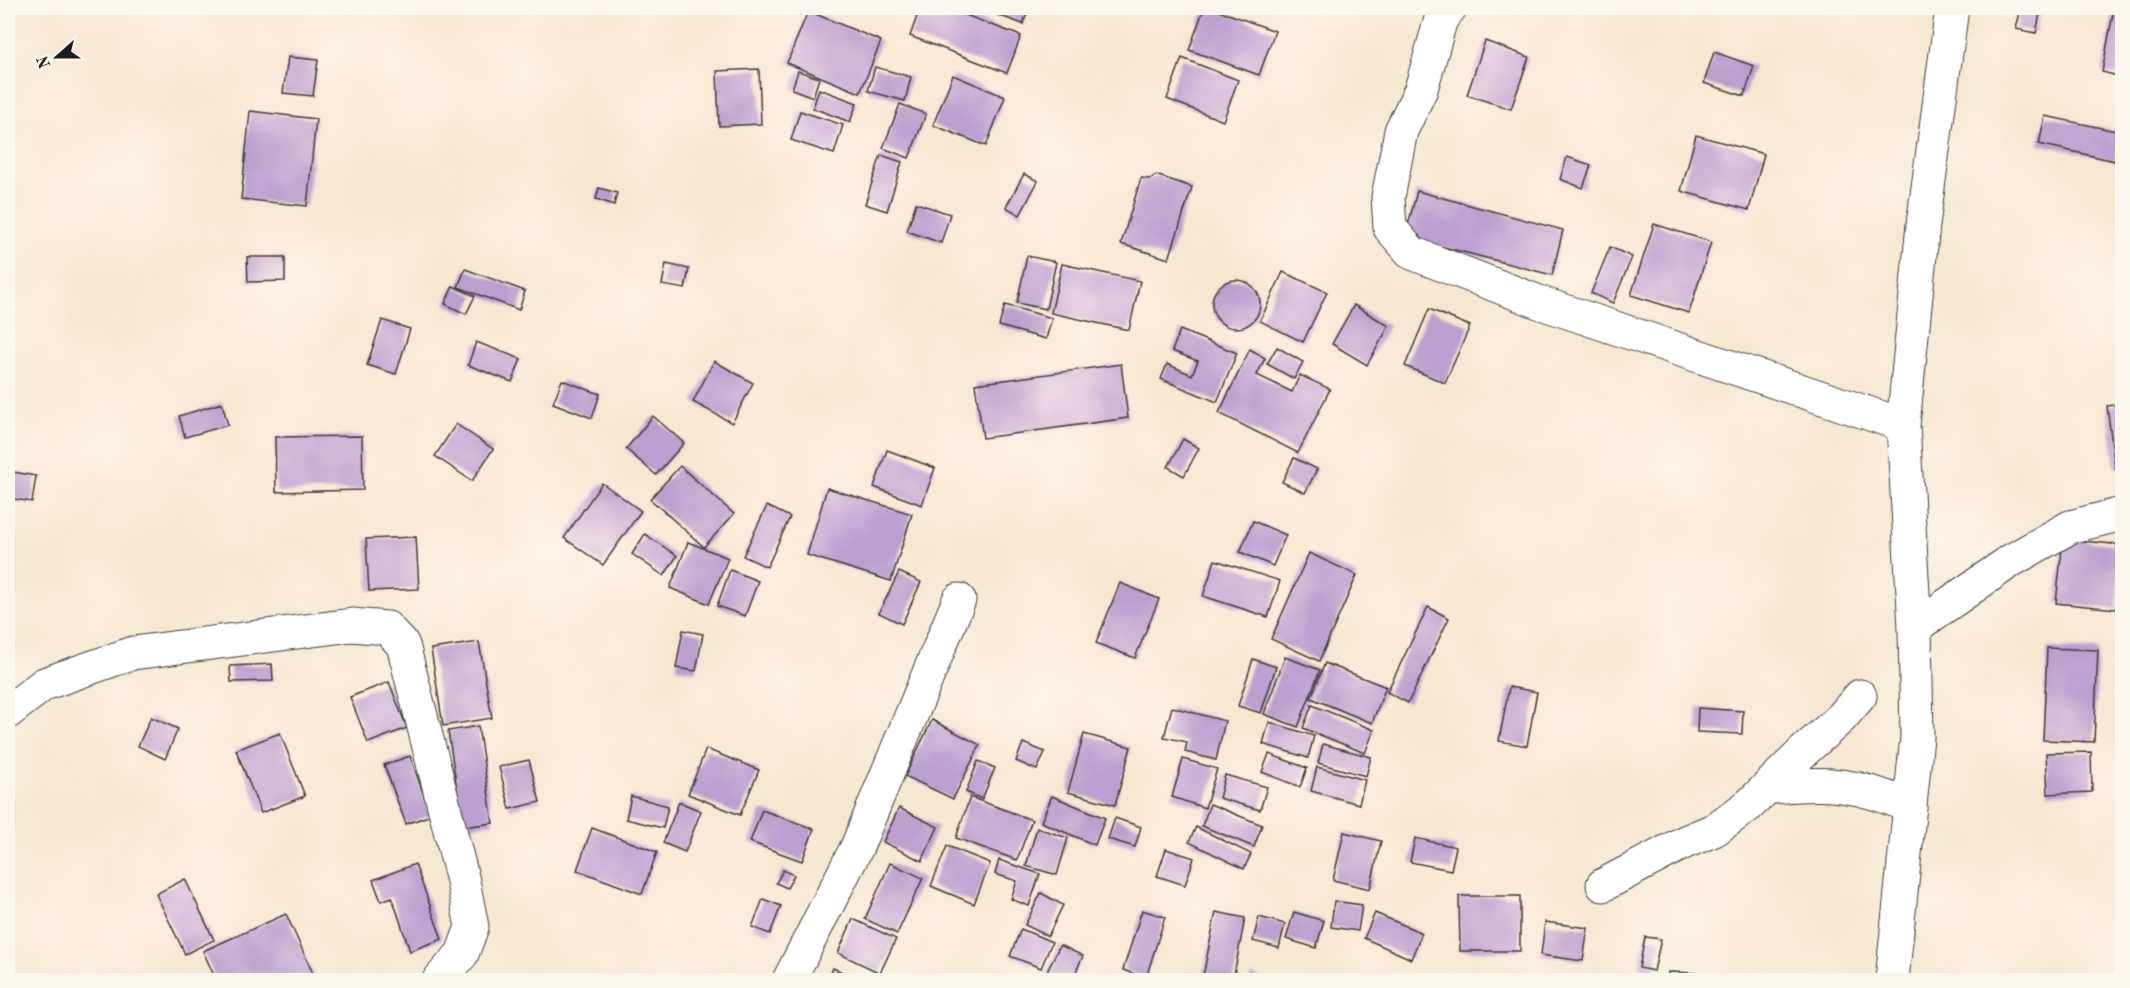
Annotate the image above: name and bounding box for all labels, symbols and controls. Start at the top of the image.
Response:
north arrow [27,27,87,87]
text: N [35,52,55,70]

